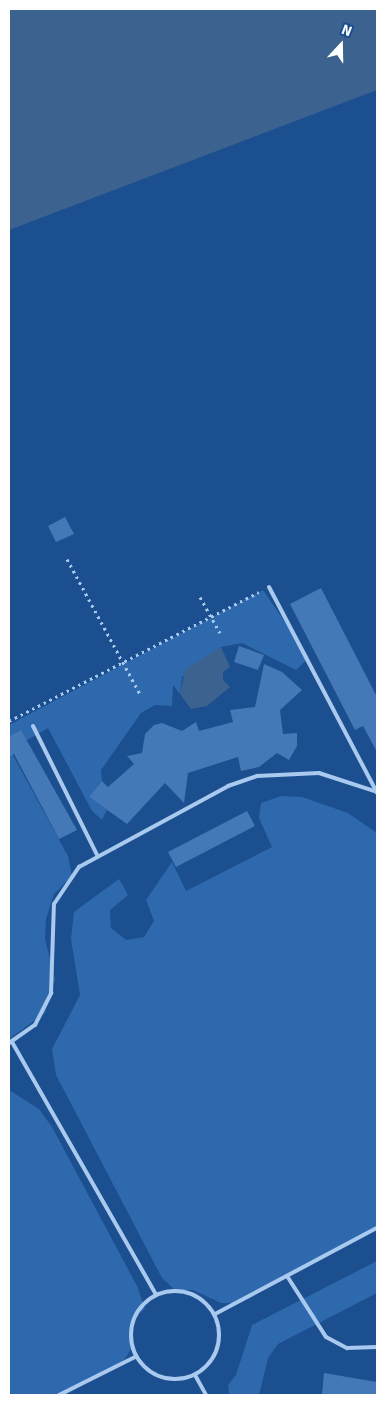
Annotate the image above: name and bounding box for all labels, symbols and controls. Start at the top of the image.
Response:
north arrow [316,20,366,70]
text: N [339,21,354,40]

